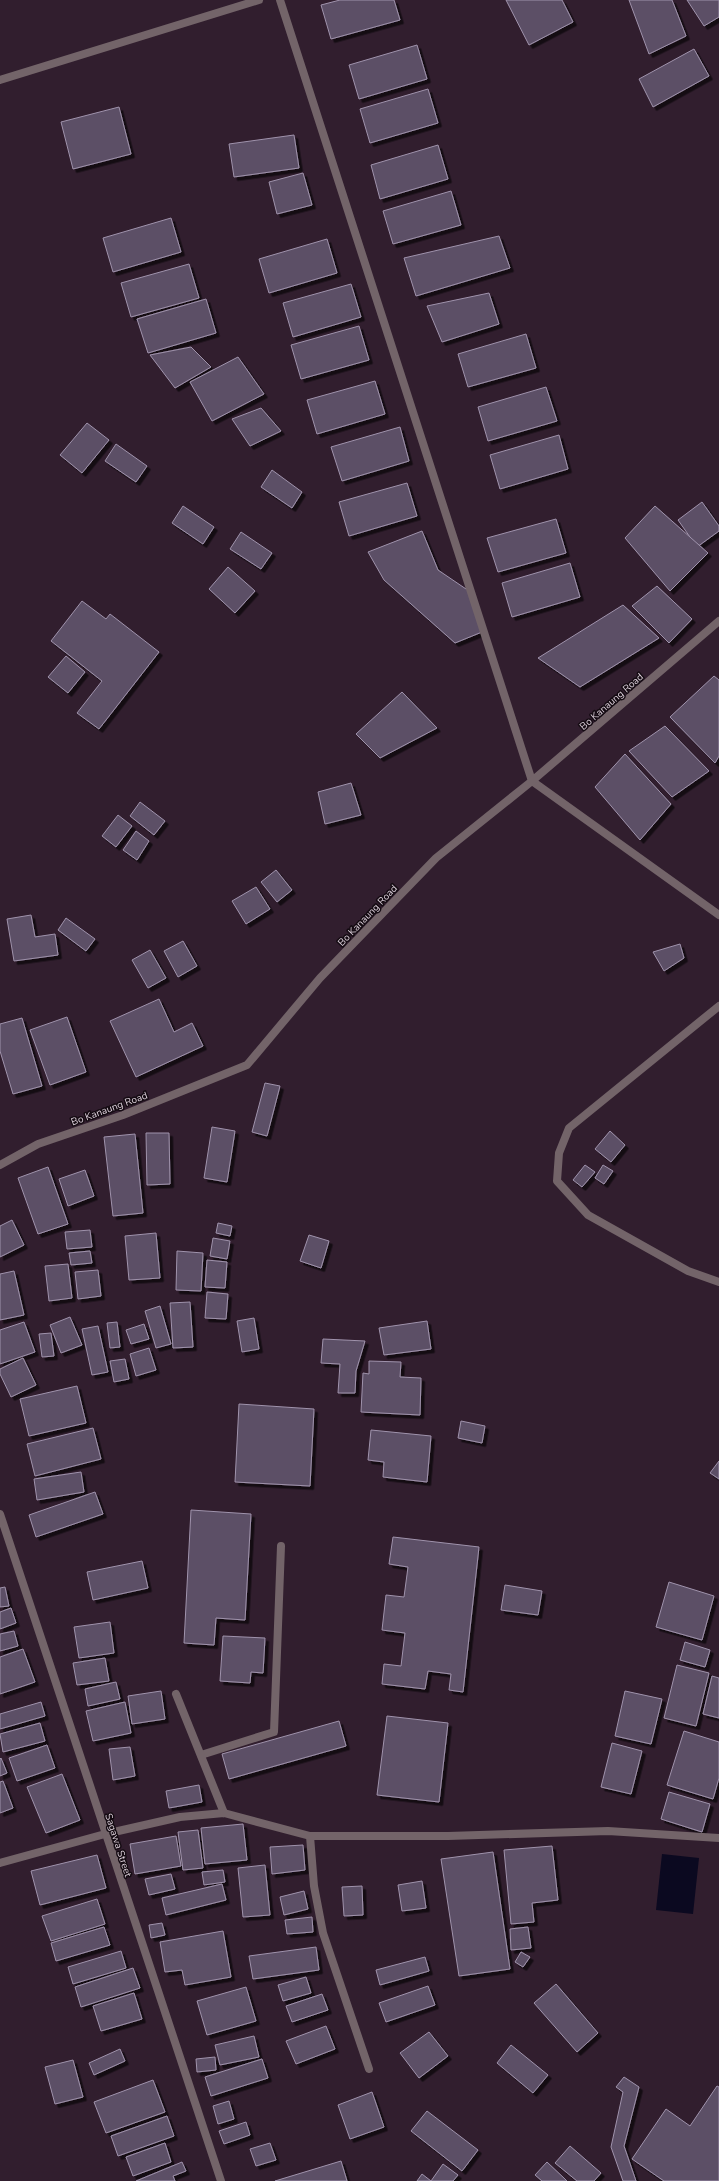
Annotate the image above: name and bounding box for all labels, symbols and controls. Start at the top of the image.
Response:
street label: Bo Kanaung Road [577,670,647,733]
street label: Bo Kanaung Road [335,882,401,949]
street label: Bo Kanaung Road [69,1089,150,1129]
street label: Sagawa Street [101,1812,135,1879]

